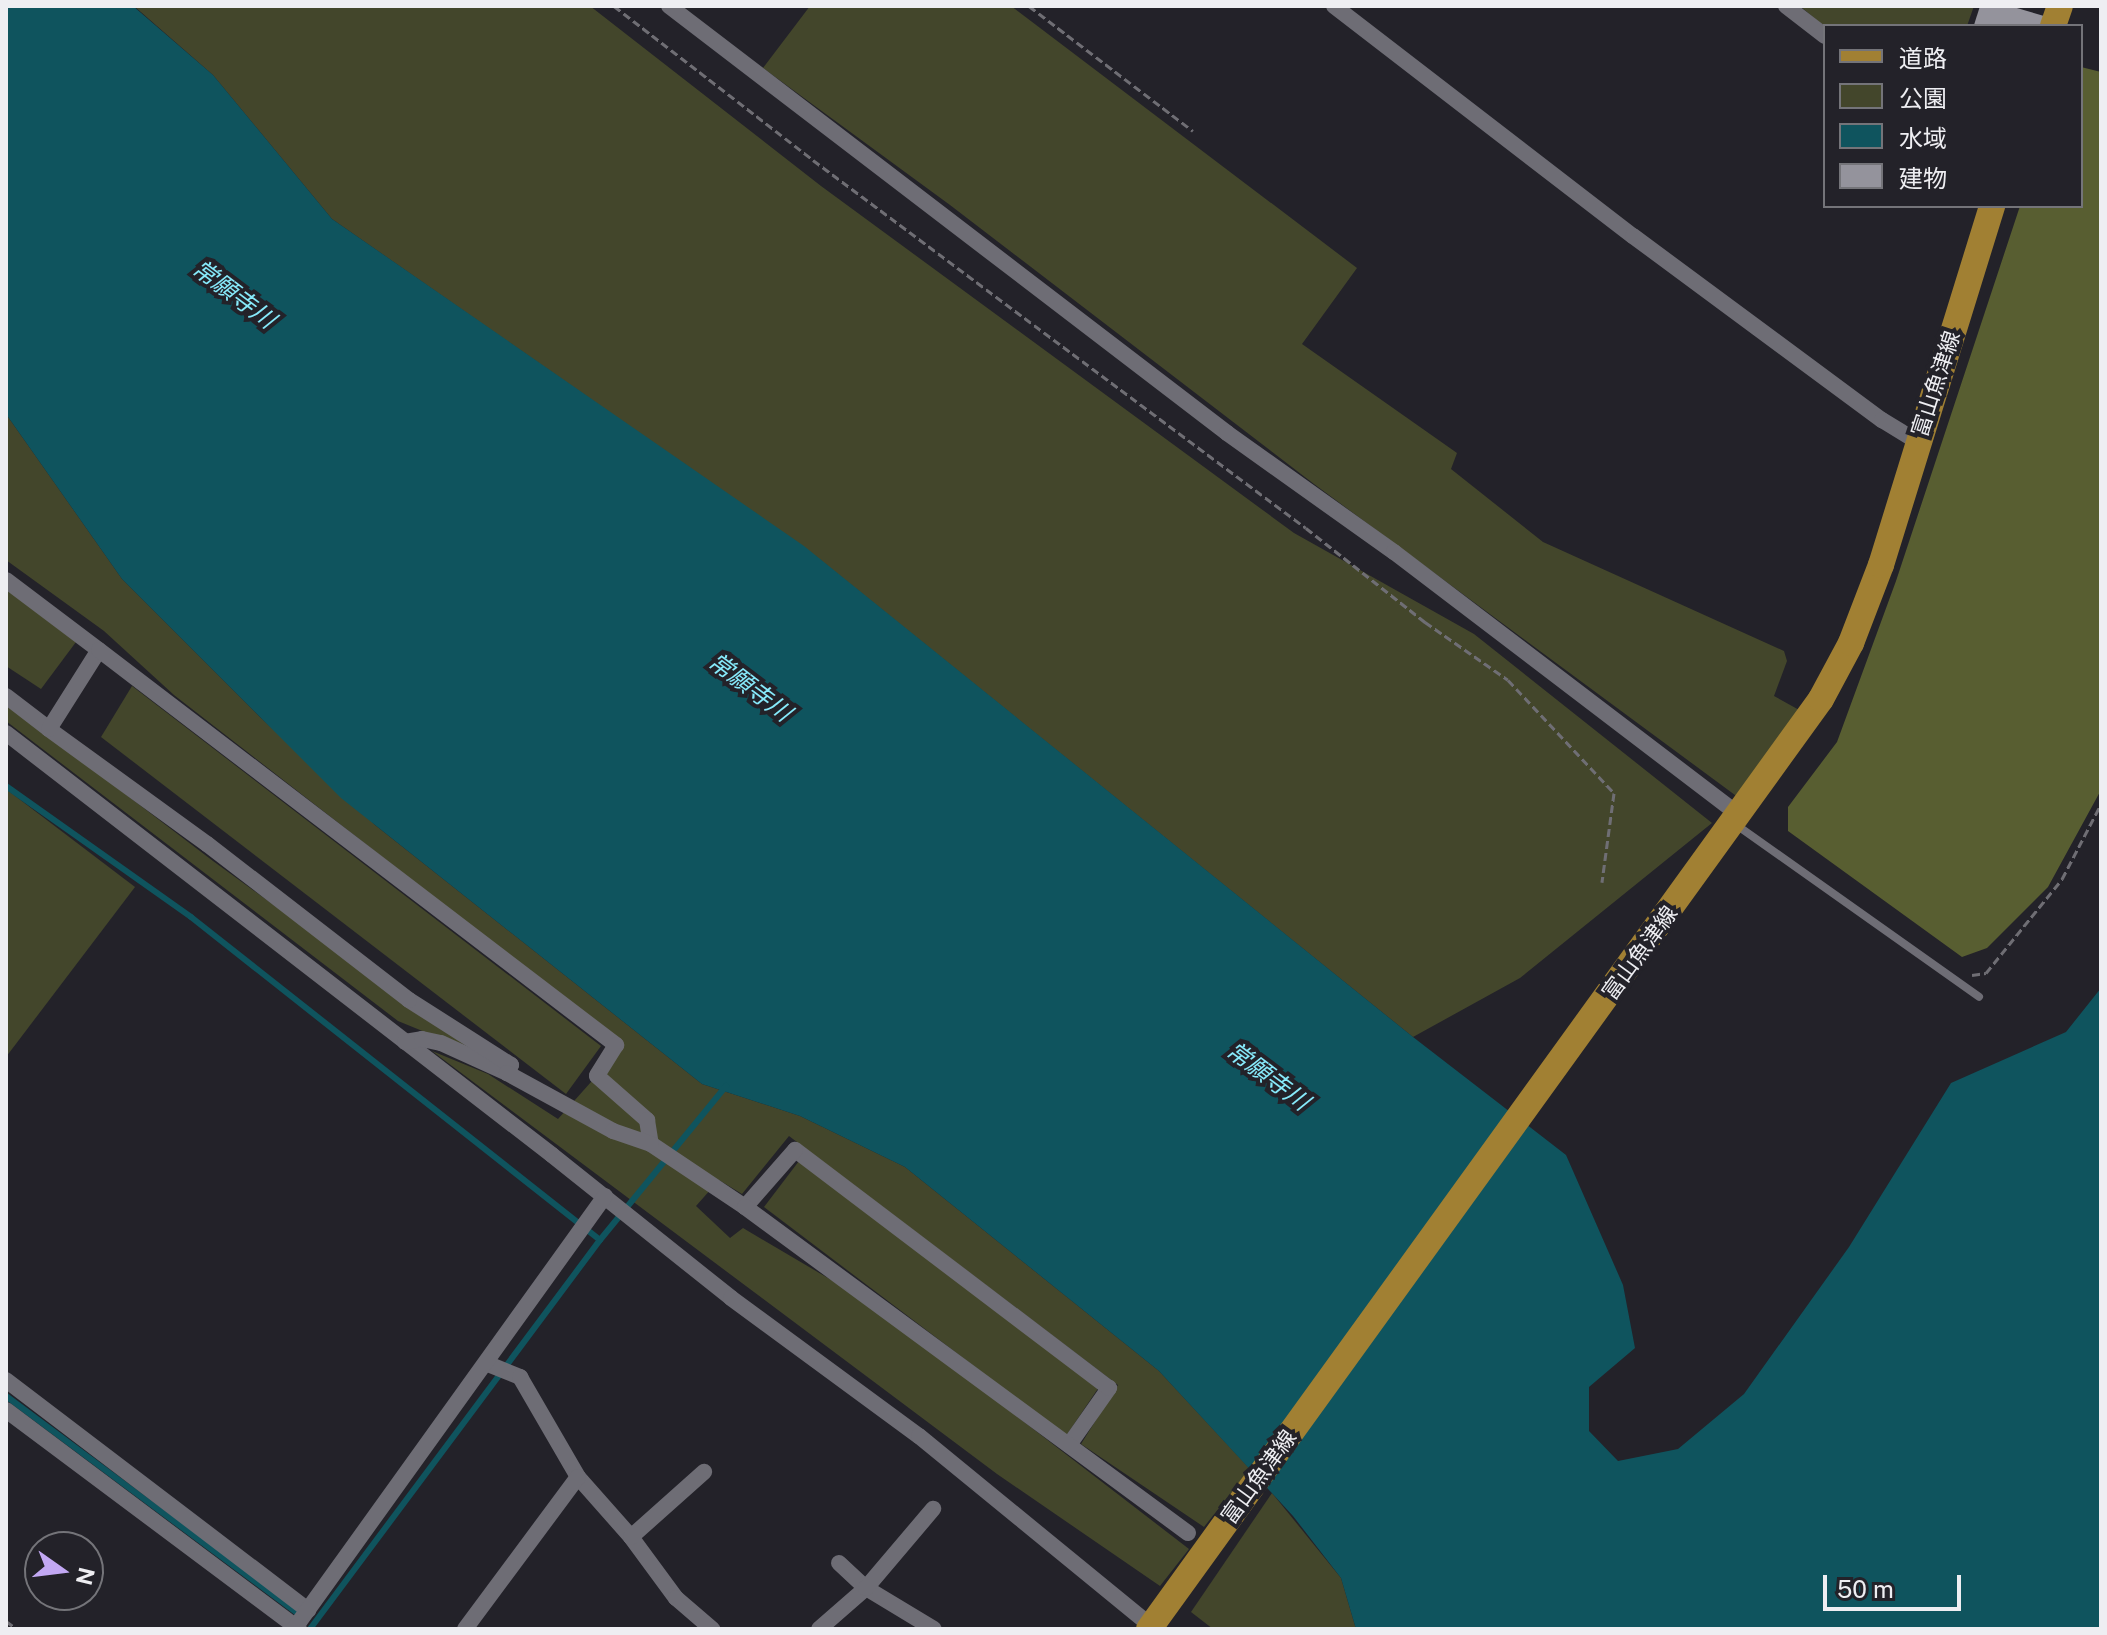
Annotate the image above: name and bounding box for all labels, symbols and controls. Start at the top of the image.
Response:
legend [1823,24,2083,208]
text: 道路 [1899,44,1947,72]
text: 公園 [1899,84,1947,112]
text: 水域 [1899,124,1947,152]
text: 建物 [1899,164,1947,192]
water label: 常願寺川 [187,254,281,334]
street label: 富山魚津線 [1906,328,1966,440]
water label: 常願寺川 [703,647,797,727]
street label: 富山魚津線 [1597,901,1683,1005]
water label: 常願寺川 [1221,1036,1315,1116]
street label: 富山魚津線 [1216,1425,1302,1529]
north arrow [24,1531,104,1611]
scale bar [1827,1559,1965,1609]
text: N [71,1565,100,1588]
text: 50 m [1837,1575,1894,1603]

